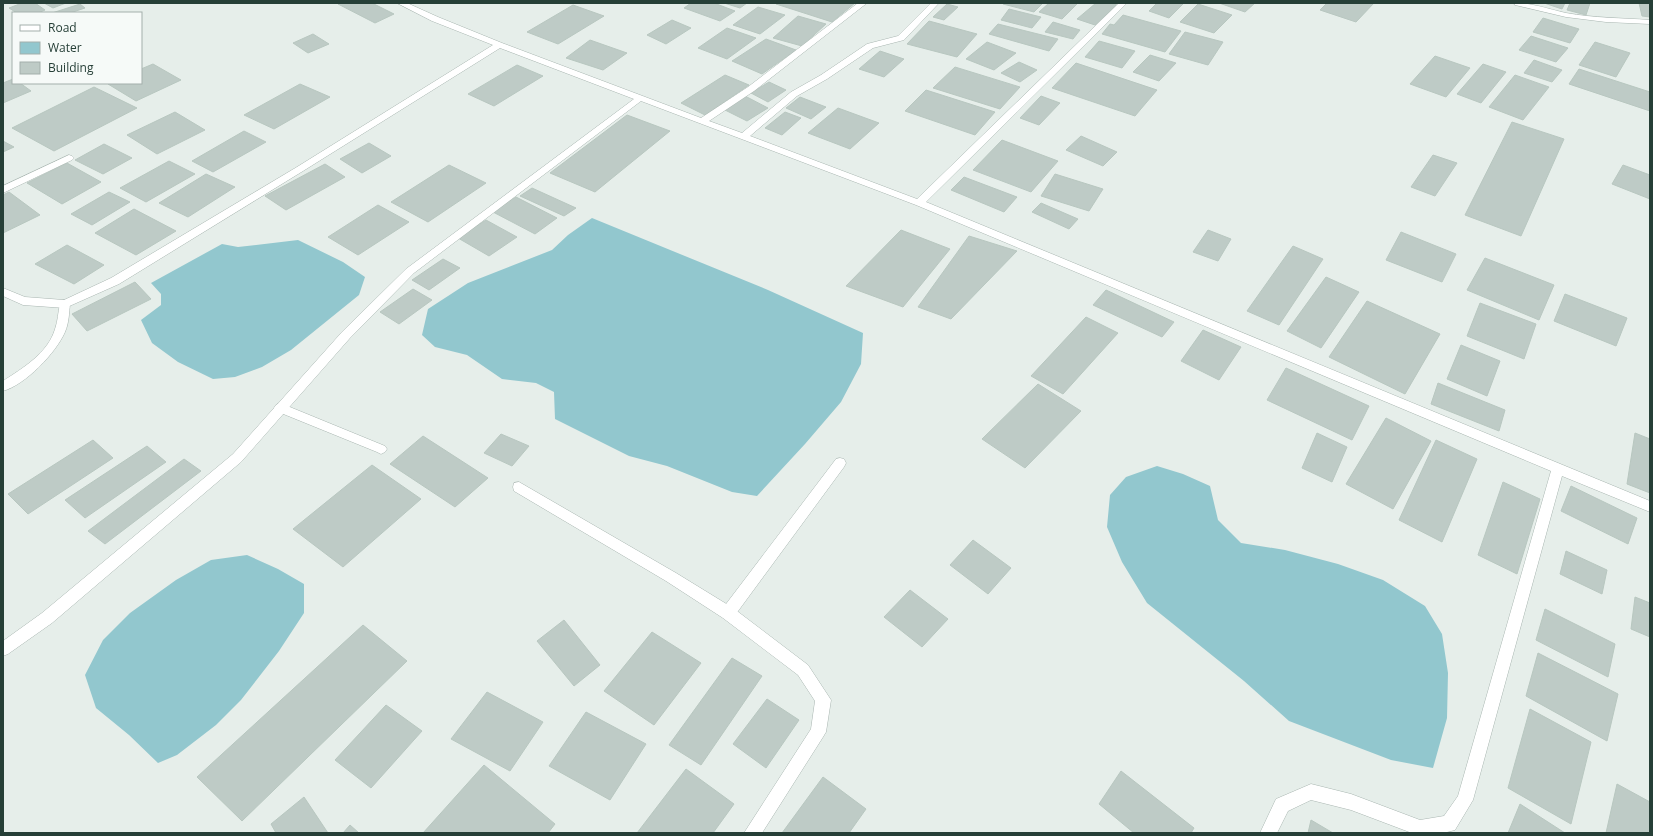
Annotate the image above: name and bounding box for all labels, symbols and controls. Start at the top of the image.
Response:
legend [12,12,142,84]
text: Road [48,19,77,36]
text: Water [48,39,82,56]
text: Building [48,59,94,76]

